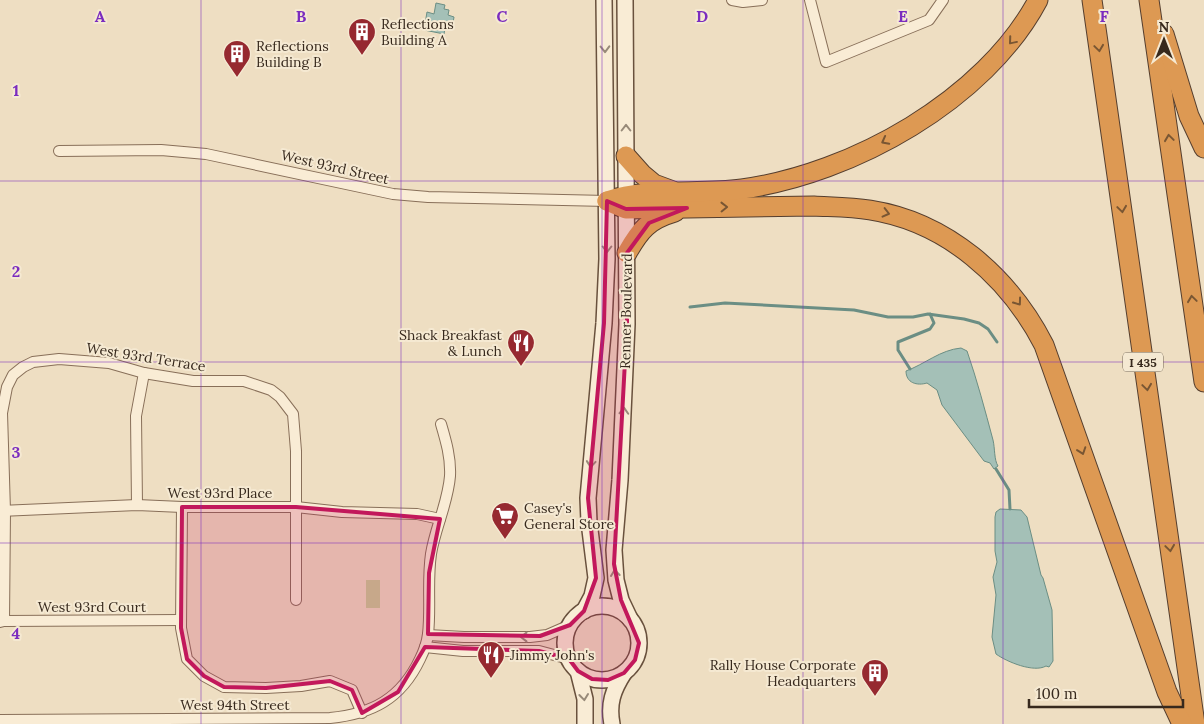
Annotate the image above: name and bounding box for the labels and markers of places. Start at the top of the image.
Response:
place label: Reflections Building A [381,15,454,49]
building icon: Reflections Building A [347,17,377,56]
place label: Reflections Building B [256,37,329,71]
building icon: Reflections Building B [222,39,252,78]
place label: Shack Breakfast & Lunch [399,326,503,360]
restaurant icon: Shack Breakfast & Lunch [506,328,536,367]
place label: Casey's General Store [524,499,614,533]
supermarket icon: Casey's General Store [490,501,520,540]
restaurant icon: Jimmy John's [476,640,506,679]
place label: Jimmy John's [509,646,595,664]
place label: Rally House Corporate Headquarters [710,656,856,690]
building icon: Rally House Corporate Headquarters [860,658,890,697]

